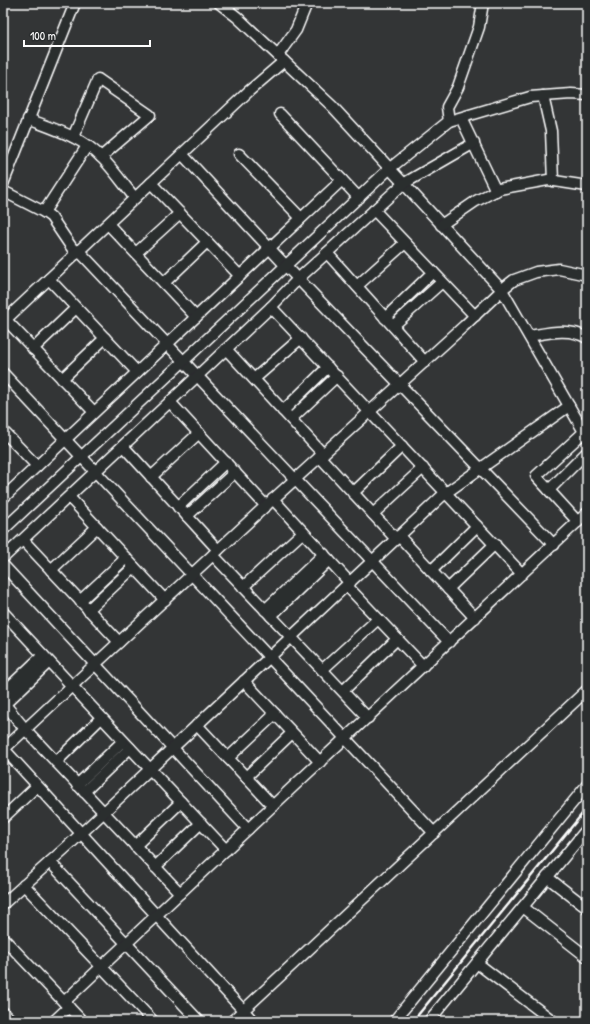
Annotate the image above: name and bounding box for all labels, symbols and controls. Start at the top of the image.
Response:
scale bar [24,22,150,48]
text: 100 m [30,27,56,44]

